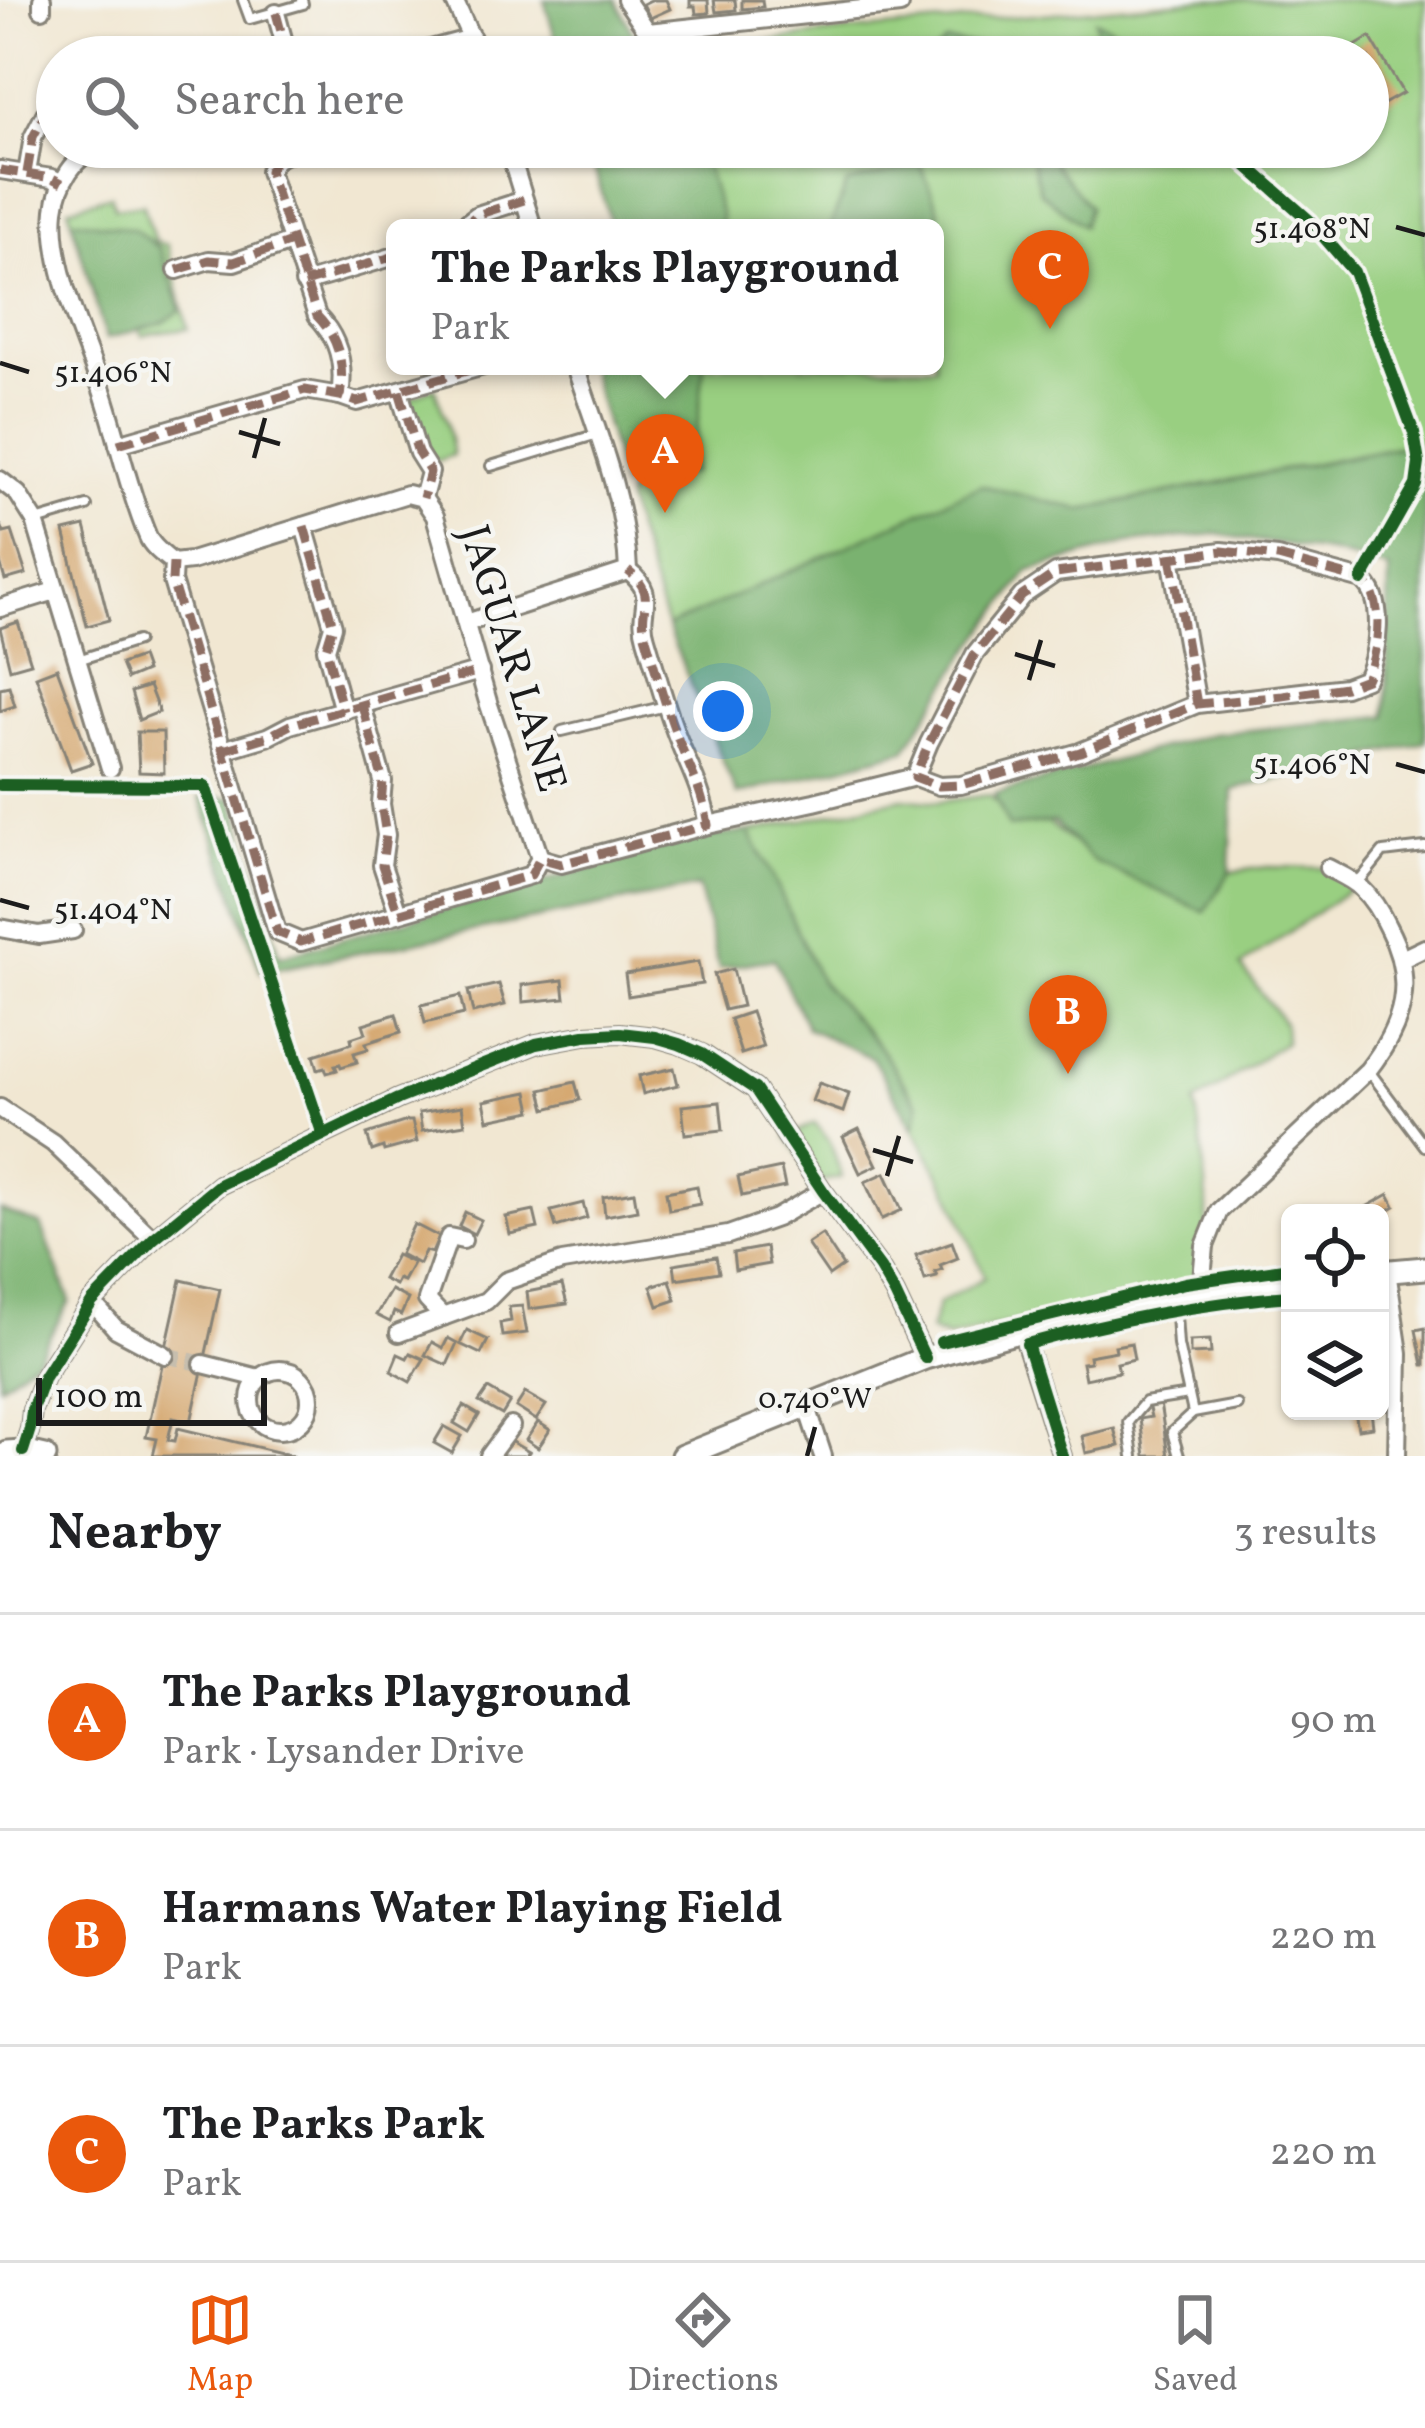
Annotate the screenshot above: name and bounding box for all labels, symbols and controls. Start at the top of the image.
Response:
search box [36,36,1389,168]
icon: search [78,69,144,135]
text: Search here [174,71,405,134]
text: 51.408°N [1253,209,1371,251]
popup [386,219,944,375]
pin: C [1011,230,1089,329]
text: The Parks Playground [430,239,900,302]
text: Park [430,302,510,356]
text: 51.406°N [54,353,172,395]
pin: A [626,414,704,513]
street label: JAGUAR LANE [442,519,579,800]
your location [693,681,753,741]
text: 51.406°N [1253,745,1371,787]
text: 51.404°N [54,890,172,932]
pin: B [1029,975,1107,1074]
map controls [1281,1204,1389,1420]
button: locate [1281,1204,1389,1312]
button: layers [1281,1312,1389,1420]
scale bar [36,1372,267,1425]
text: 100 m [54,1376,143,1422]
text: 0.740°W [758,1379,872,1421]
text: Nearby [48,1499,222,1570]
text: 3 results [1234,1507,1377,1561]
text: The Parks Playground [162,1663,631,1726]
text: A [73,1695,101,1749]
text: 90 m [1290,1695,1377,1749]
text: Park · Lysander Drive [162,1726,524,1780]
text: Harmans Water Playing Field [162,1879,783,1942]
text: B [74,1911,100,1965]
text: 220 m [1270,1911,1377,1965]
text: Park [162,1942,242,1996]
text: The Parks Park [162,2095,485,2158]
text: C [74,2127,100,2181]
text: 220 m [1270,2127,1377,2181]
text: Park [162,2158,242,2212]
tab: Map [187,2287,253,2405]
tab: Directions [627,2287,779,2405]
tab: Saved [1153,2287,1238,2405]

